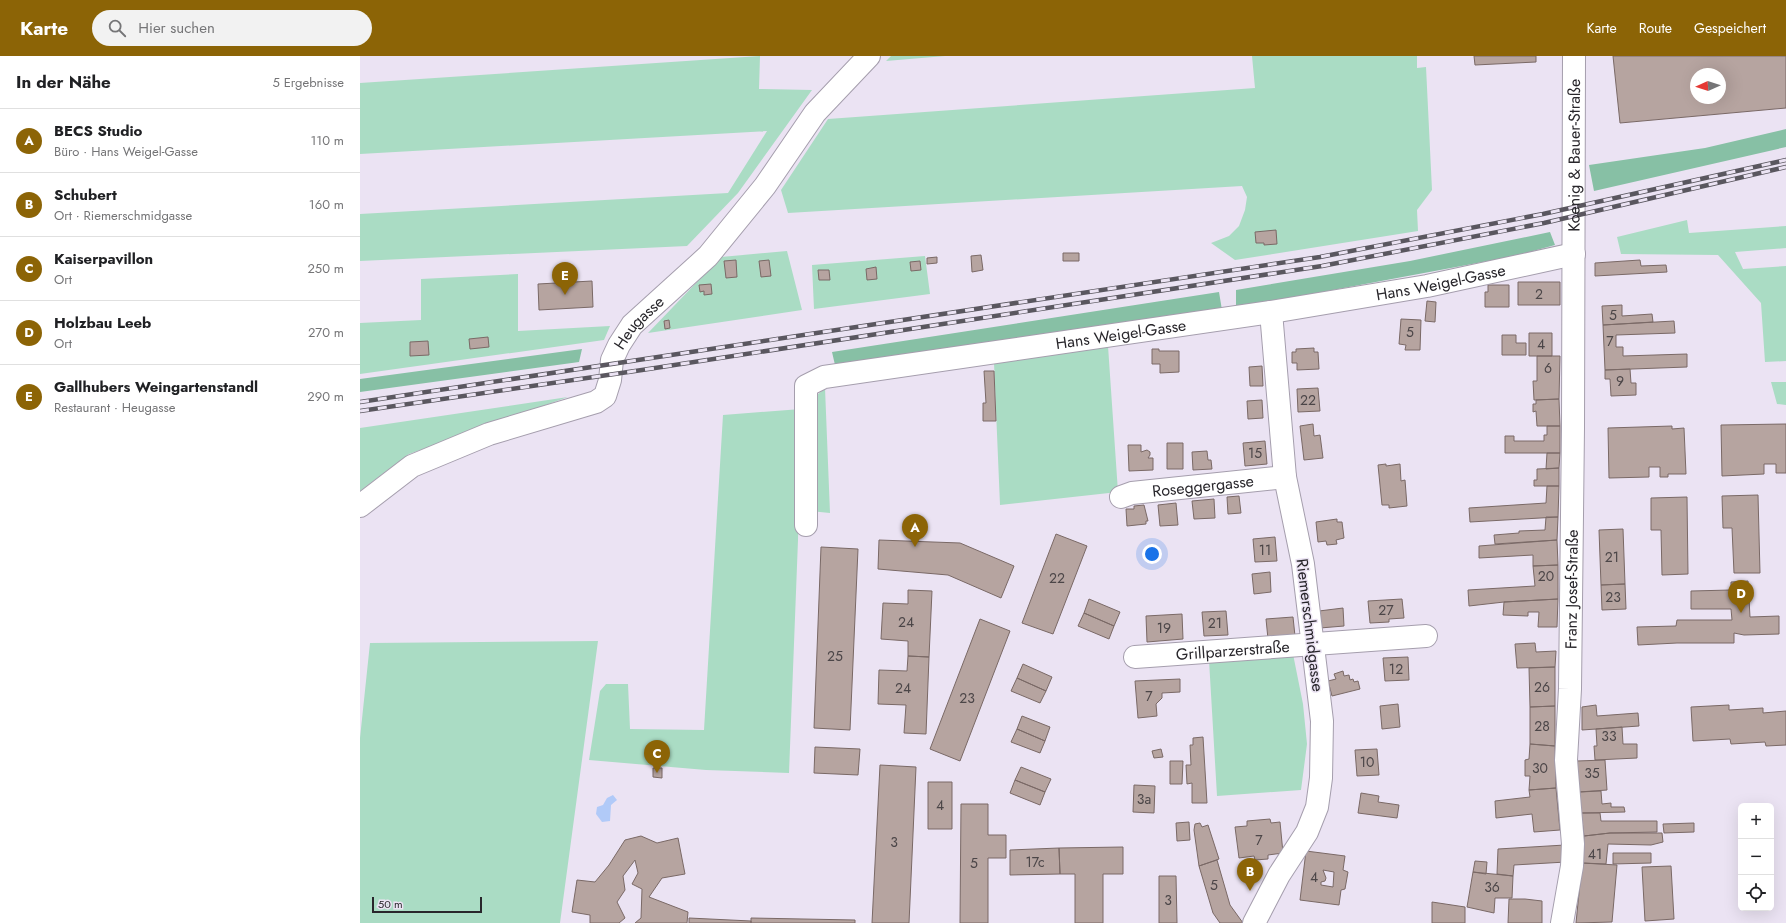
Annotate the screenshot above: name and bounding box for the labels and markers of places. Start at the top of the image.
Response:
pin: E [552,262,578,295]
pin: A [902,514,928,547]
pin: D [1728,580,1754,613]
pin: C [644,740,670,773]
pin: B [1237,858,1263,891]

